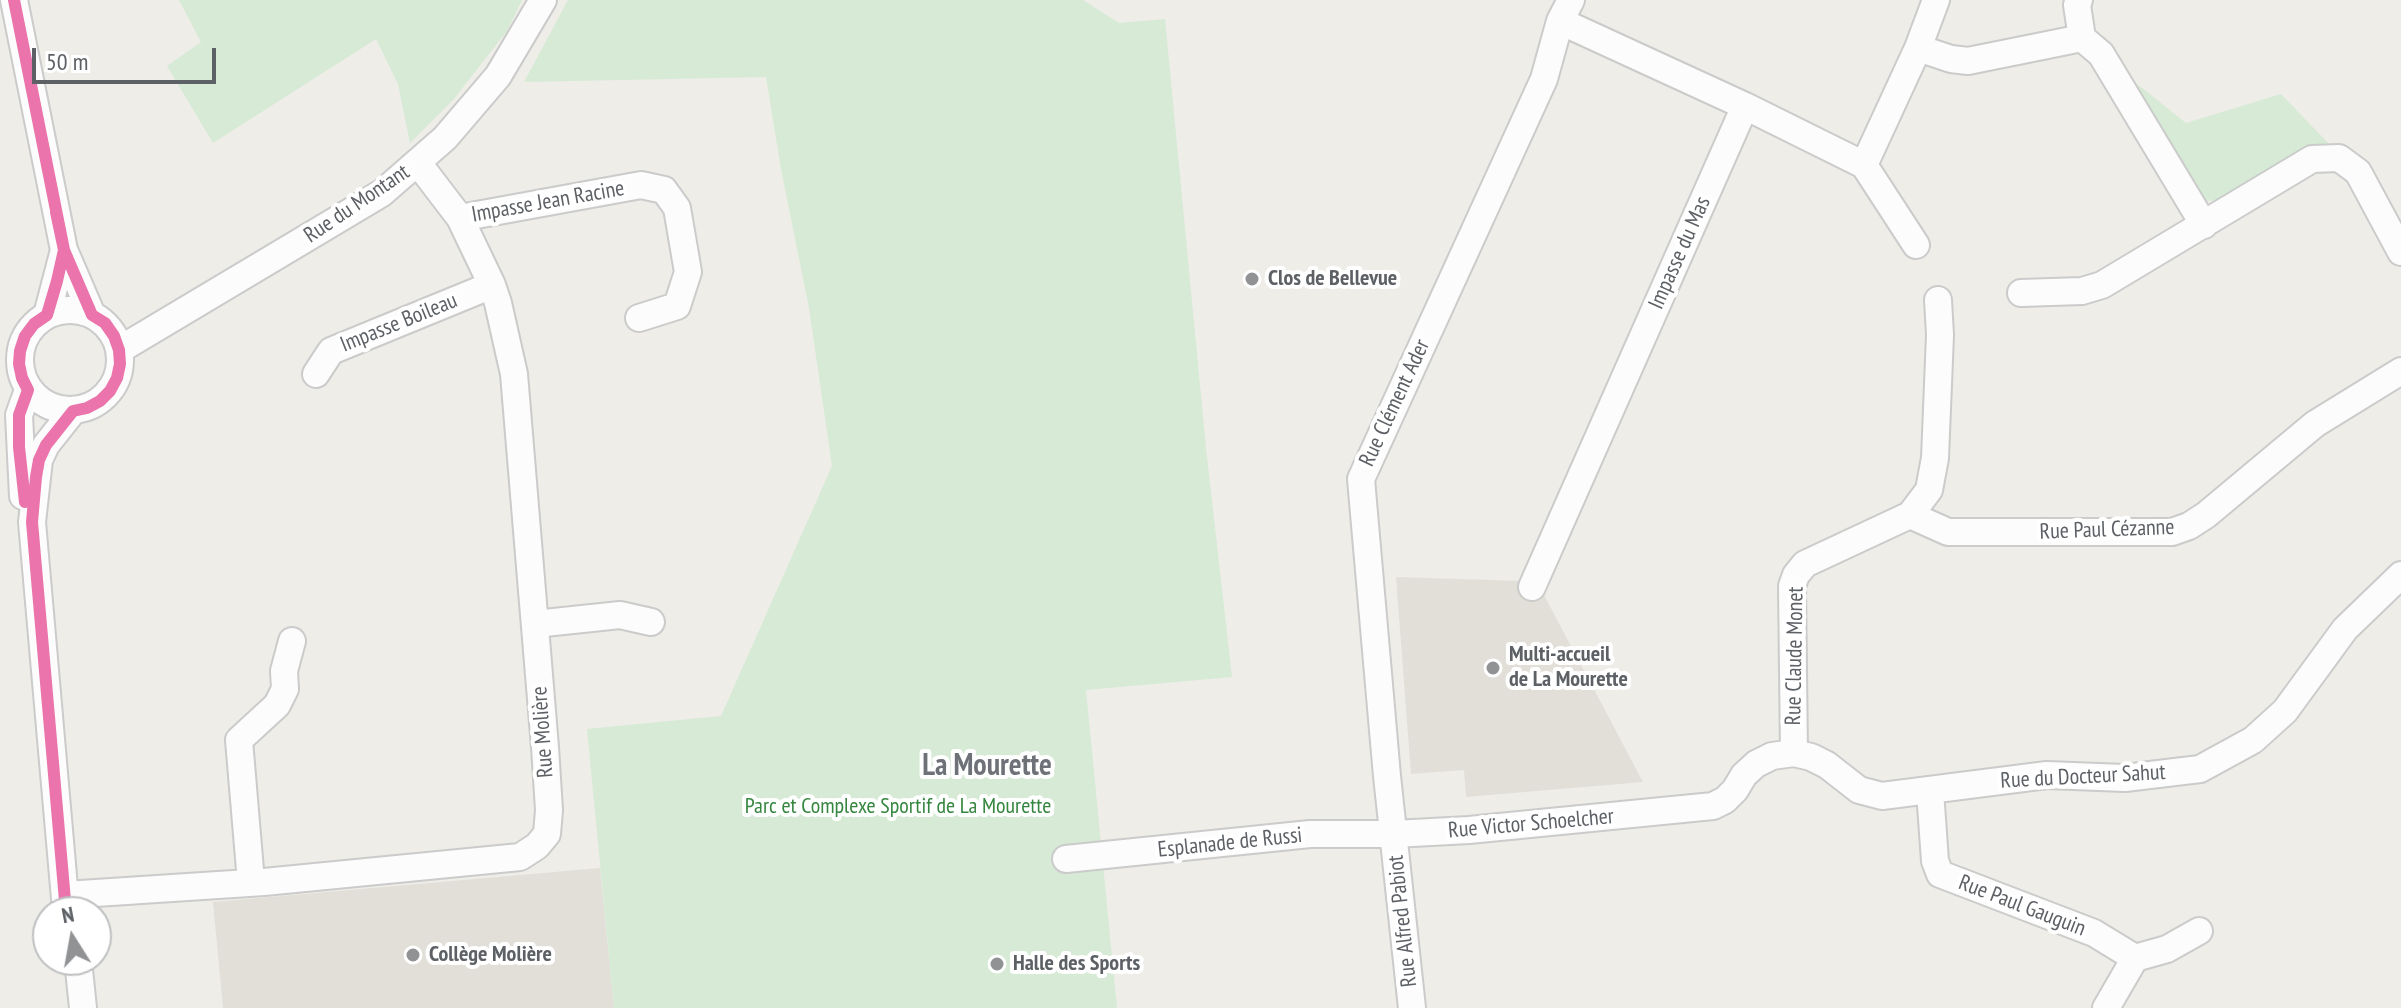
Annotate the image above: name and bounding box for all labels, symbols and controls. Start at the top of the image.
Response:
scale bar [36,32,220,82]
text: 50 m [46,46,88,77]
street label: Rue du Montant [299,159,415,249]
street label: Impasse Jean Racine [470,176,626,228]
street label: Impasse du Mas [1643,193,1717,313]
place label: Clos de Bellevue [1268,266,1397,292]
marker: Clos de Bellevue [1243,270,1261,288]
street label: Impasse Boileau [337,288,461,358]
street label: Rue Clément Ader [1354,335,1436,471]
street label: Rue Paul Cézanne [2039,514,2175,546]
street label: Rue Claude Monet [1781,586,1809,726]
place label: Multi-accueil de La Mourette [1509,642,1628,694]
marker: Multi-accueil de La Mourette [1484,659,1502,677]
street label: Rue Molière [527,685,559,779]
district label: La Mourette [922,748,1052,784]
street label: Rue du Docteur Sahut [2000,759,2166,795]
park label: Parc et Complexe Sportif de La Mourette [745,794,1051,820]
street label: Rue Victor Schoelcher [1447,804,1615,844]
street label: Esplanade de Russi [1156,822,1304,864]
street label: Rue Alfred Pabiot [1383,854,1423,988]
street label: Rue Paul Gauguin [1955,870,2089,942]
north arrow [32,896,112,976]
text: N [59,900,76,929]
place label: Collège Molière [429,942,552,968]
marker: Collège Molière [404,946,422,964]
place label: Halle des Sports [1013,951,1140,977]
marker: Halle des Sports [988,955,1006,973]

